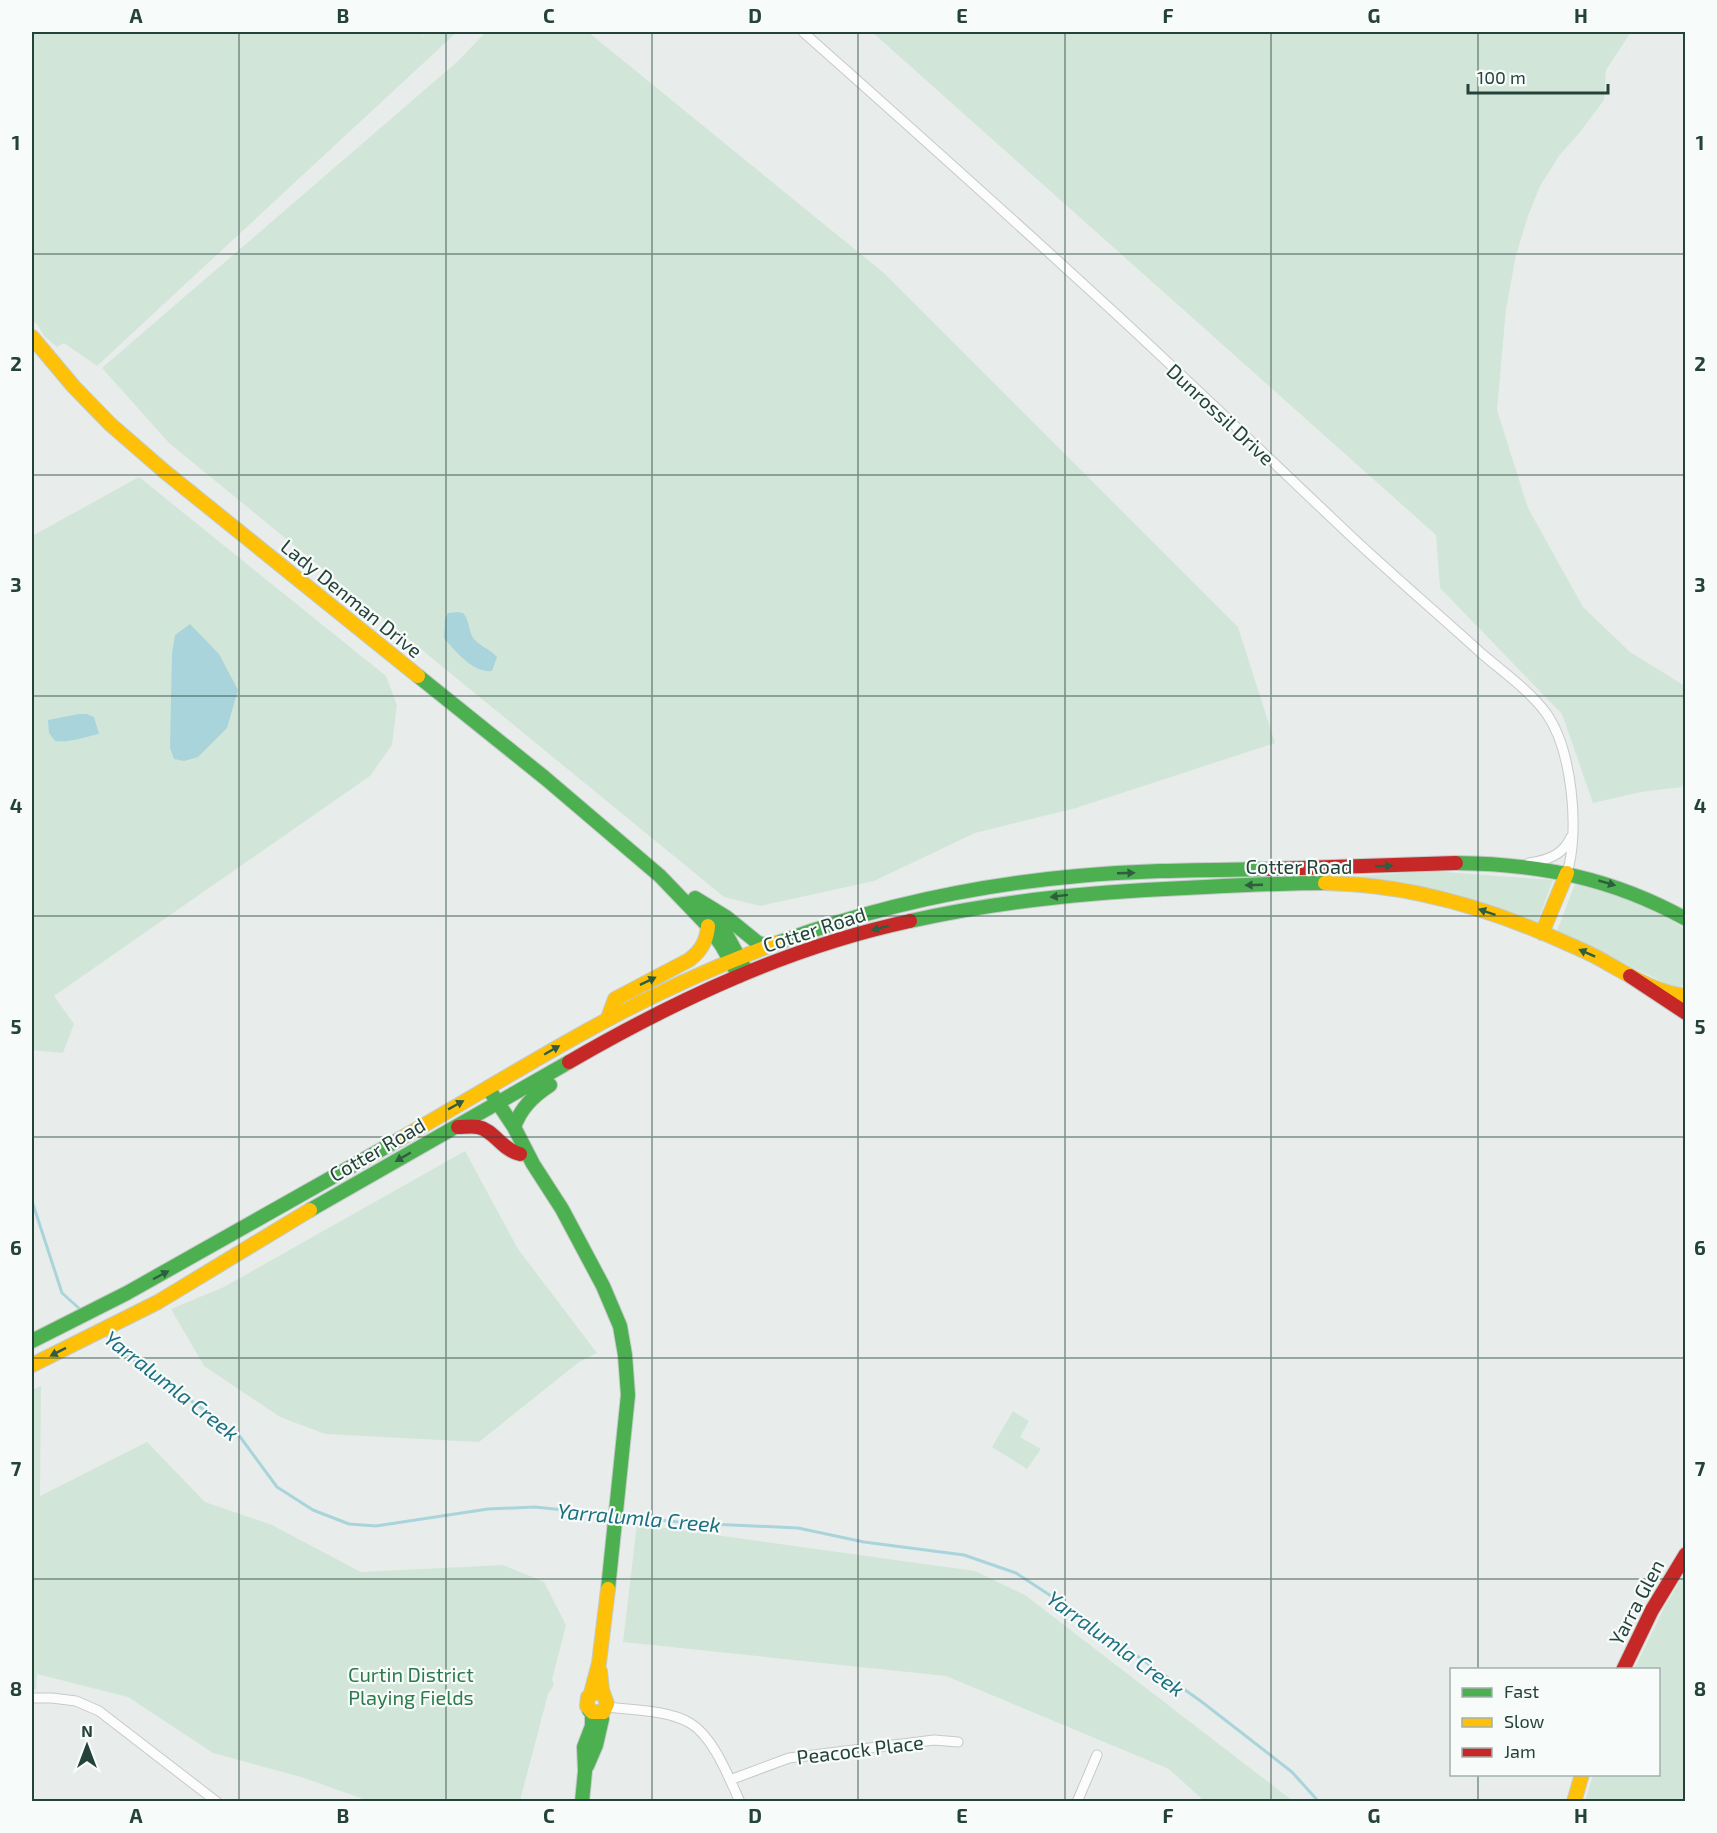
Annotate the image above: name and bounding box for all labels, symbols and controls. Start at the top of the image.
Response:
text: A [129,3,143,27]
text: B [337,3,349,27]
text: C [543,3,555,27]
text: D [748,3,762,27]
text: E [956,3,968,27]
text: F [1162,3,1174,27]
text: G [1368,3,1380,27]
text: H [1574,3,1588,27]
scale bar [1468,57,1608,95]
text: 100 m [1477,66,1526,88]
text: 1 [12,130,20,154]
text: 1 [1696,130,1704,154]
text: 2 [10,351,22,375]
text: 2 [1694,351,1706,375]
street label: Dunrossil Drive [1162,358,1280,470]
street label: Lady Denman Drive [276,534,428,662]
text: 3 [10,572,22,596]
text: 3 [1694,572,1706,596]
text: 4 [10,793,23,817]
text: 4 [1694,793,1707,817]
street label: Cotter Road [1246,854,1352,878]
one-way arrow [1374,861,1393,870]
one-way arrow [1116,868,1135,877]
one-way arrow [1598,879,1616,888]
one-way arrow [1244,880,1263,889]
one-way arrow [1050,891,1069,901]
street label: Cotter Road [759,901,869,957]
one-way arrow [1478,906,1496,916]
one-way arrow [870,924,889,934]
one-way arrow [1577,948,1595,958]
one-way arrow [640,976,657,985]
text: 5 [10,1014,22,1038]
text: 5 [1694,1014,1706,1038]
one-way arrow [544,1045,561,1055]
one-way arrow [448,1101,465,1111]
street label: Cotter Road [325,1112,429,1186]
one-way arrow [394,1151,411,1161]
text: 6 [10,1235,22,1259]
text: 6 [1694,1235,1706,1259]
one-way arrow [153,1270,170,1280]
water label: Yarralumla Creek [100,1325,244,1445]
one-way arrow [50,1347,67,1356]
text: 7 [11,1456,22,1480]
text: 7 [1695,1456,1706,1480]
water label: Yarralumla Creek [556,1497,722,1537]
street label: Yarra Glen [1603,1555,1669,1649]
water label: Yarralumla Creek [1042,1585,1190,1701]
park label: Curtin District Playing Fields [348,1662,474,1709]
legend [1450,1668,1660,1776]
text: 8 [10,1676,22,1700]
text: 8 [1694,1676,1706,1700]
text: Fast [1504,1680,1539,1702]
text: Slow [1504,1710,1545,1732]
north arrow [57,1716,117,1776]
text: N [81,1721,93,1740]
street label: Peacock Place [795,1729,925,1769]
text: Jam [1504,1740,1536,1762]
text: A [129,1803,143,1827]
text: B [337,1803,349,1827]
text: C [543,1803,555,1827]
text: D [748,1803,762,1827]
text: E [956,1803,968,1827]
text: F [1162,1803,1174,1827]
text: G [1368,1803,1380,1827]
text: H [1574,1803,1588,1827]

